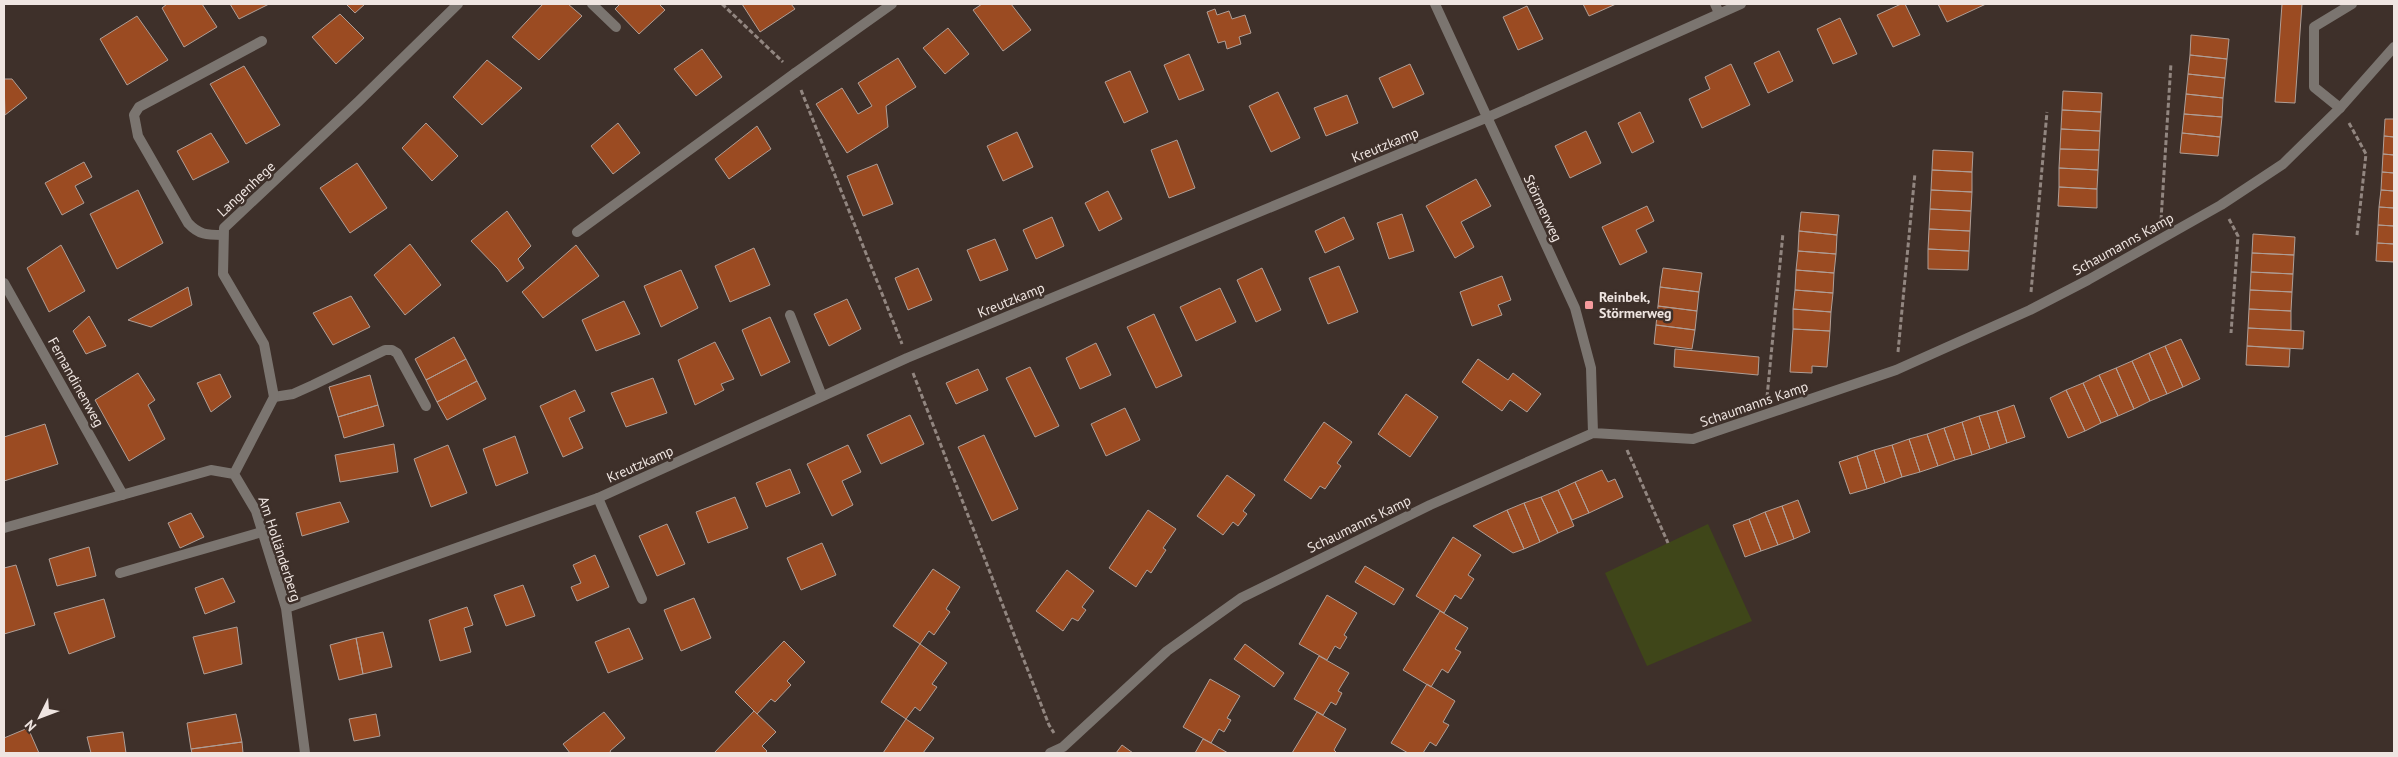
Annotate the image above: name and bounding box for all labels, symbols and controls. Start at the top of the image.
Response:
street label: Kreutzkamp [1349,123,1421,167]
street label: Langenhege [213,157,279,221]
street label: Störmerweg [1520,171,1566,245]
street label: Schaumanns Kamp [2069,209,2177,279]
street label: Kreutzkamp [975,278,1047,322]
place label: Reinbek, Störmerweg [1599,288,1671,322]
marker: Reinbek, Störmerweg [1583,299,1595,311]
street label: Fernandinenweg [44,334,108,430]
street label: Schaumanns Kamp [1698,377,1810,431]
street label: Kreutzkamp [604,441,676,487]
street label: Schaumanns Kamp [1304,491,1414,557]
street label: Am Holländerberg [255,494,305,604]
north arrow [15,692,65,742]
text: N [21,716,40,735]

